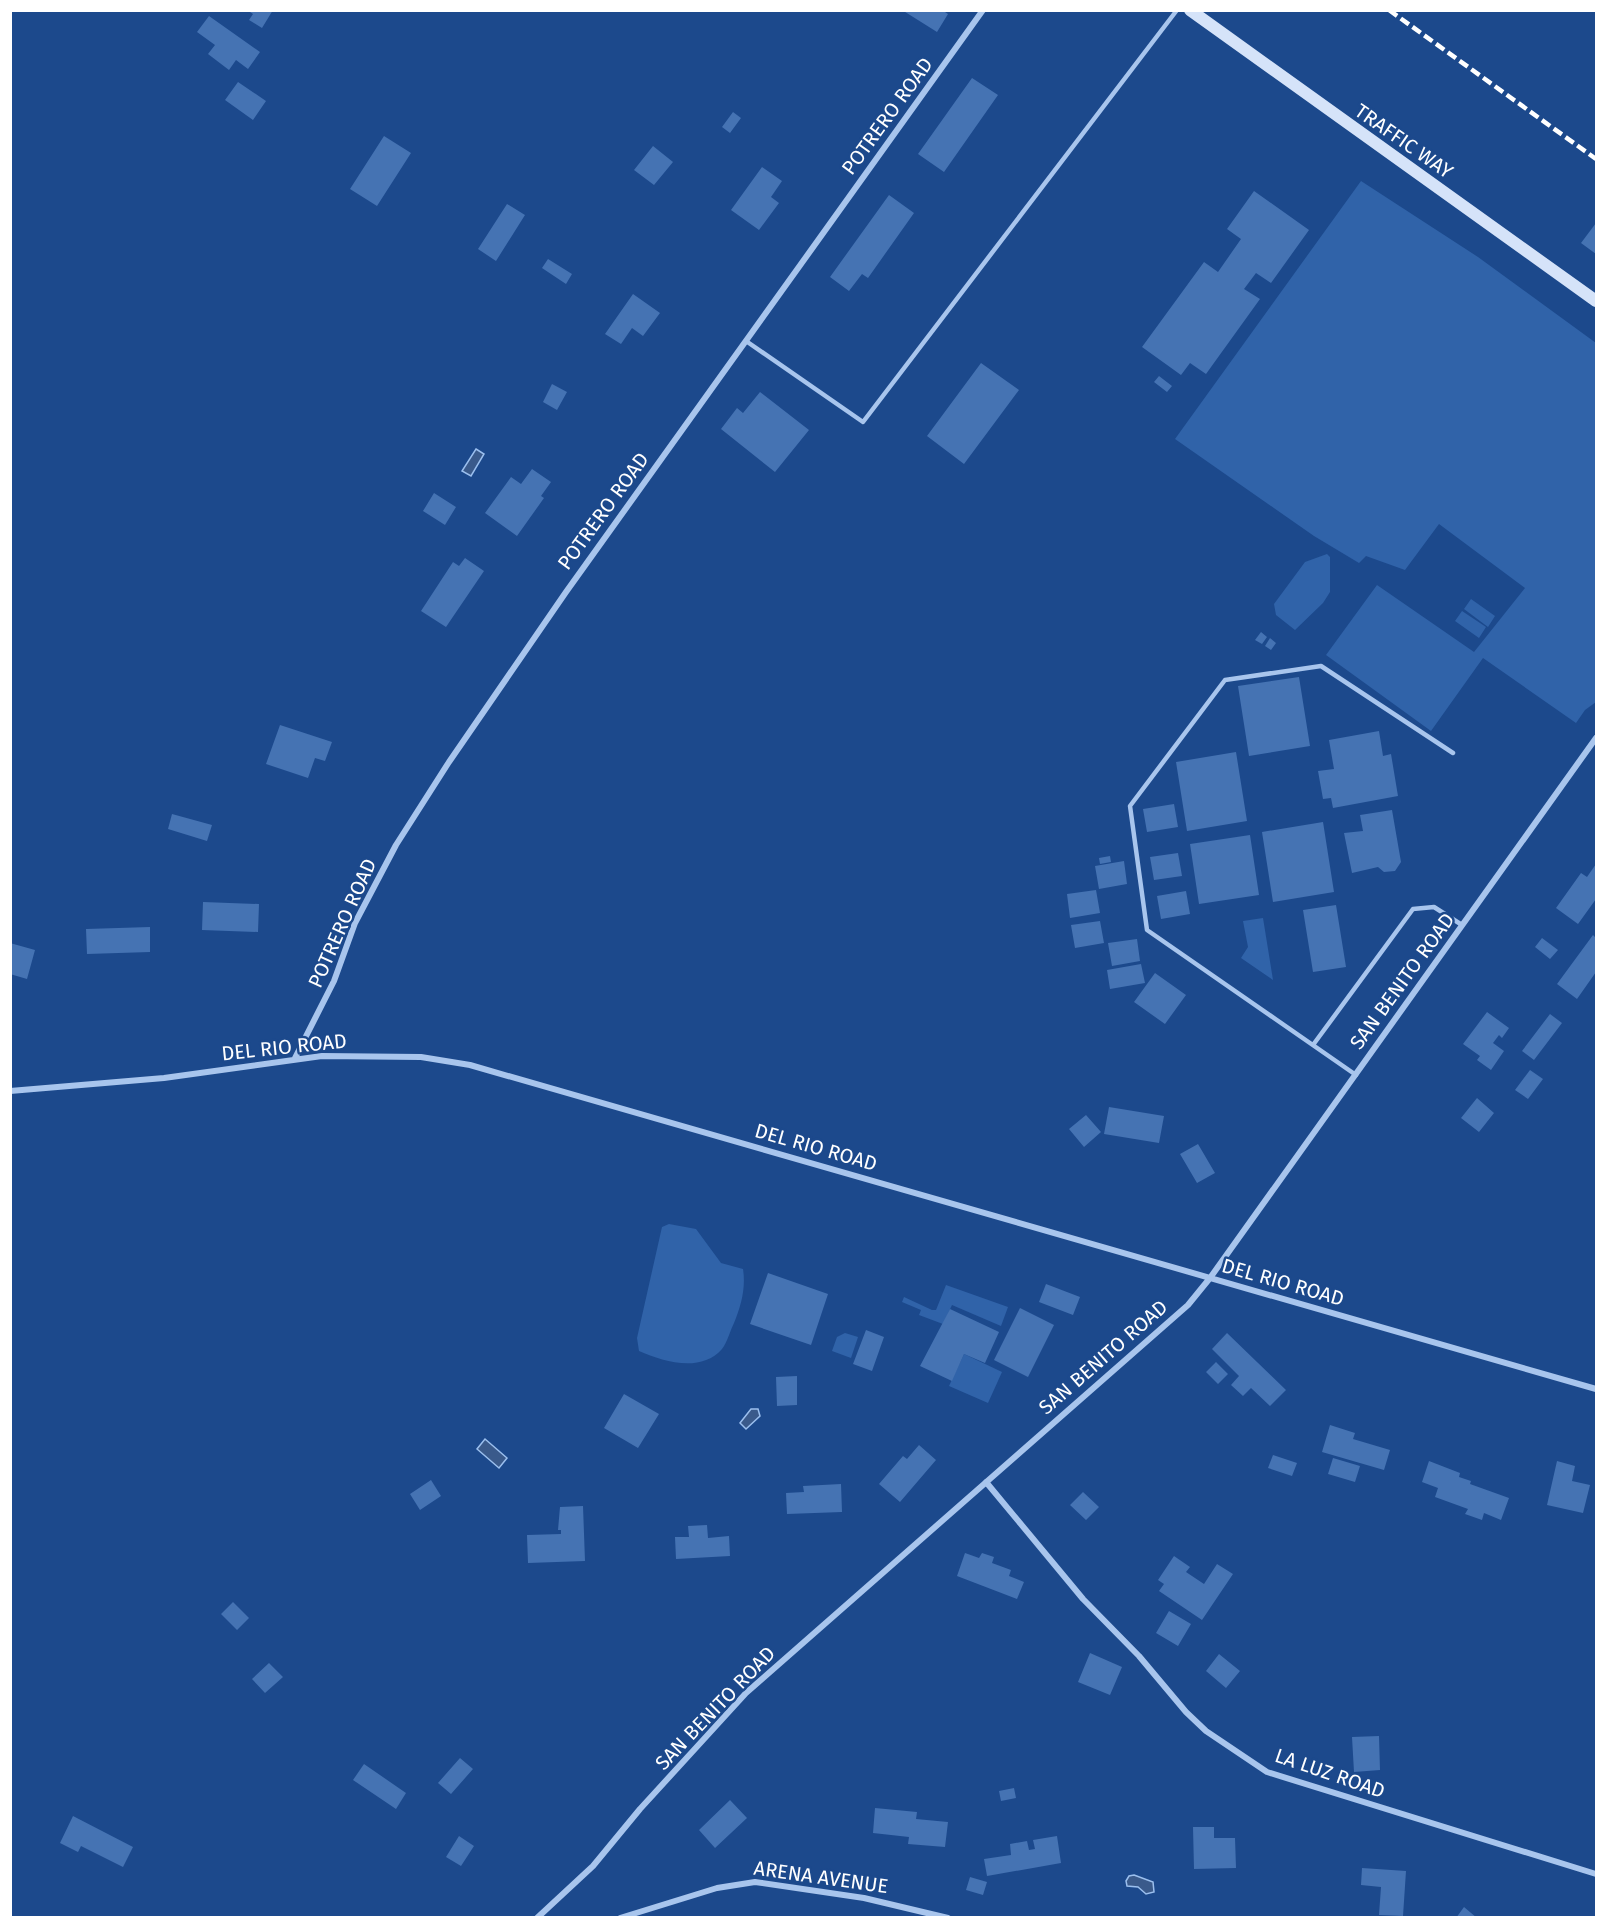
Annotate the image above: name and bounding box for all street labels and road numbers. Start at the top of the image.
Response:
street label: POTRERO ROAD [836,53,938,179]
street label: TRAFFIC WAY [1350,98,1458,184]
street label: POTRERO ROAD [552,448,654,574]
street label: POTRERO ROAD [303,855,381,991]
street label: SAN BENITO ROAD [1345,908,1459,1054]
street label: DEL RIO ROAD [220,1028,348,1066]
street label: DEL RIO ROAD [752,1118,880,1176]
street label: DEL RIO ROAD [1219,1253,1347,1311]
street label: SAN BENITO ROAD [1034,1295,1172,1419]
street label: SAN BENITO ROAD [650,1641,780,1775]
street label: LA LUZ ROAD [1272,1743,1388,1803]
street label: ARENA AVENUE [752,1856,890,1898]

